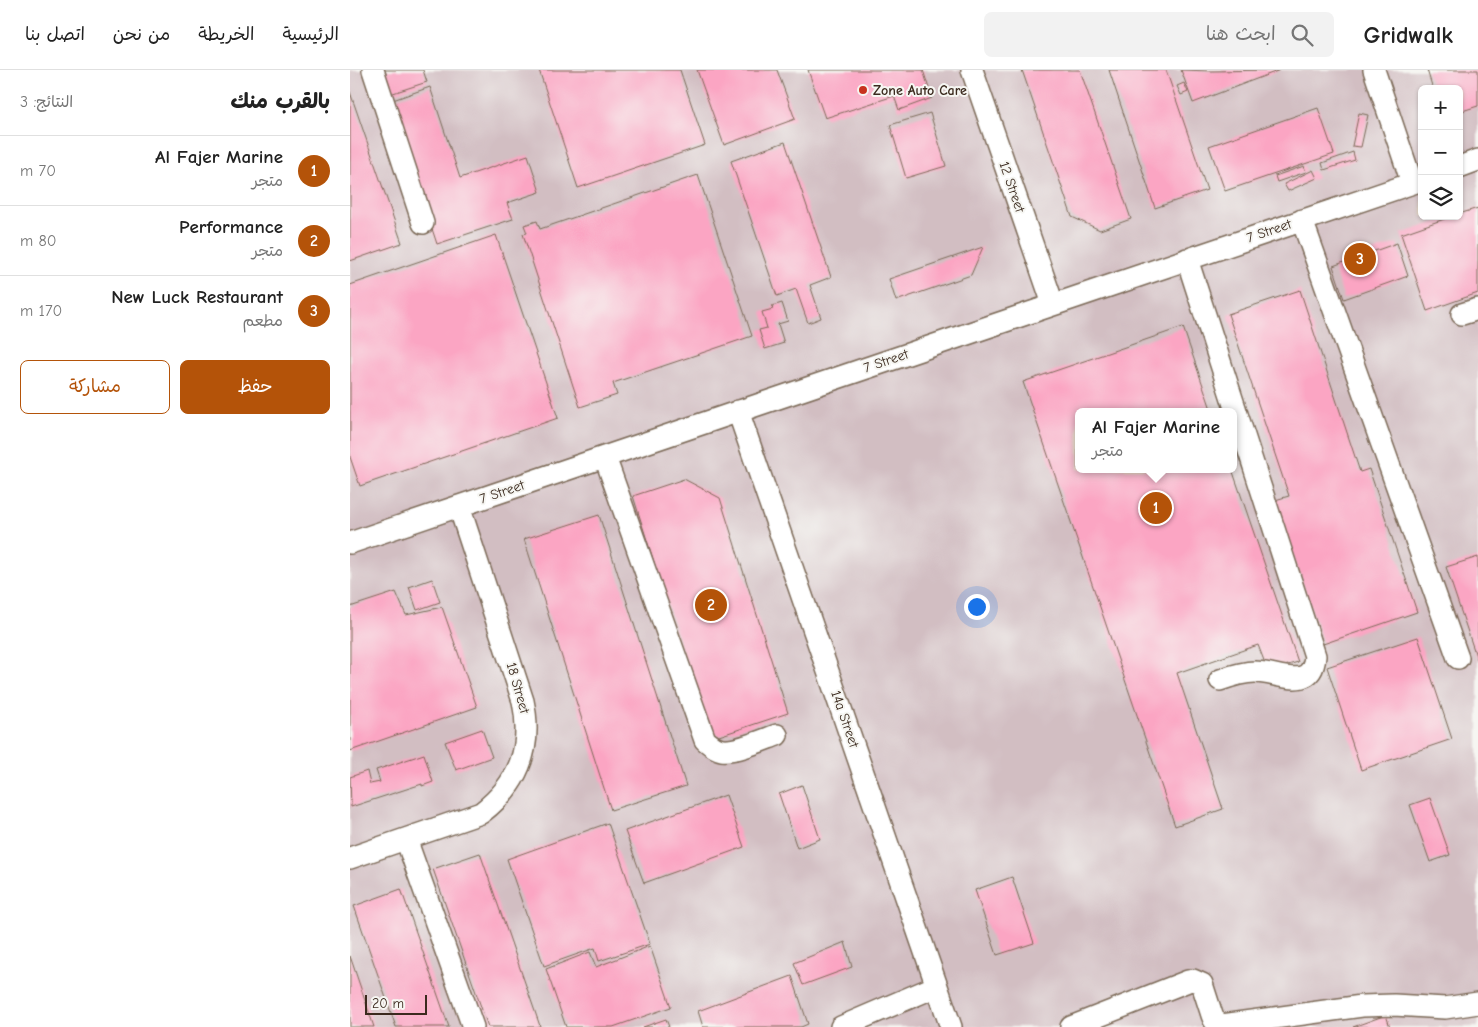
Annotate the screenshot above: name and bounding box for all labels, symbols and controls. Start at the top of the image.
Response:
search box [984,12,1334,57]
icon: search [1288,21,1316,49]
text: Gridwalk [1364,21,1453,49]
text: ابحث هنا [1206,23,1276,45]
text: اتصل بنا [25,24,85,45]
text: من نحن [113,24,170,45]
text: الخريطة [198,24,254,45]
text: الرئيسية [282,24,339,45]
place label: Zone Auto Care [873,82,967,99]
marker: Zone Auto Care [857,84,869,96]
map controls [1418,85,1463,220]
button: + [1418,85,1463,130]
text: بالقرب منك [230,89,330,113]
text: النتائج: 3 [20,93,73,111]
button: − [1418,130,1463,175]
text: Al Fajer Marine [155,146,283,168]
street label: 12 Street [995,159,1029,216]
text: 70 m [20,162,56,180]
text: 1 [311,162,317,180]
text: متجر [252,172,283,190]
button: layers [1418,175,1463,220]
street label: 7 Street [1244,215,1295,247]
text: Performance [179,216,283,238]
text: 80 m [20,232,57,250]
text: 2 [310,232,318,250]
pin: 3 [1344,240,1376,278]
text: متجر [252,242,283,260]
text: New Luck Restaurant [111,286,283,308]
text: 170 m [20,302,62,320]
text: 3 [310,302,318,320]
text: مطعم [243,312,283,330]
street label: 7 Street [861,345,912,377]
button: مشاركة [20,360,170,414]
button: حفظ [180,360,330,414]
popup [1075,408,1237,473]
text: Al Fajer Marine [1092,416,1220,438]
text: متجر [1092,442,1123,460]
street label: 7 Street [477,476,528,508]
pin: 1 [1140,489,1172,527]
pin: 2 [695,586,727,624]
your location [964,594,990,620]
street label: 18 Street [503,660,534,717]
street label: 14a Street [827,688,863,751]
scale bar [365,992,428,1015]
text: 20 m [372,995,404,1012]

